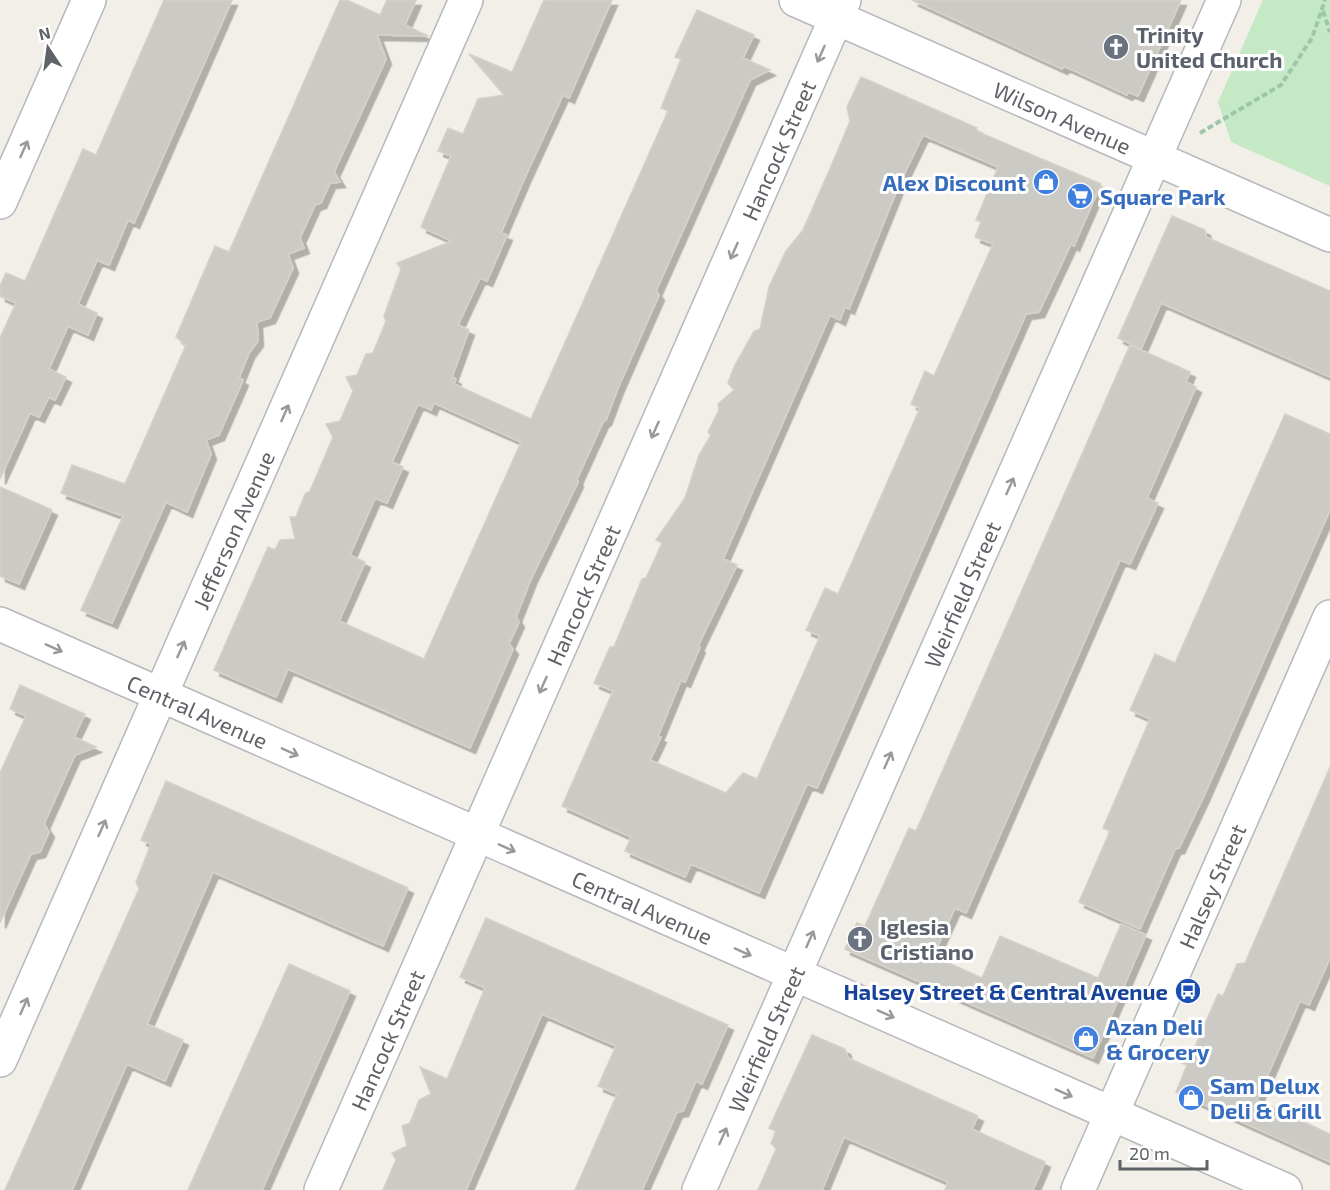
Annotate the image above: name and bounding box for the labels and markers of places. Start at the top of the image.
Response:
place label: Trinity United Church [1136,21,1283,72]
church icon: Trinity United Church [1101,32,1131,62]
shop icon: Alex Discount [1031,167,1061,197]
place label: Alex Discount [883,169,1026,195]
supermarket icon: Square Park [1065,181,1095,211]
place label: Square Park [1100,183,1226,209]
place label: Iglesia Cristiano [880,913,974,964]
church icon: Iglesia Cristiano [845,924,875,954]
bus stop icon: Halsey Street & Central Avenue [1173,976,1203,1006]
place label: Halsey Street & Central Avenue [843,978,1168,1005]
place label: Azan Deli & Grocery [1106,1013,1210,1065]
shop icon: Azan Deli & Grocery [1071,1024,1101,1054]
place label: Sam Delux Deli & Grill [1210,1072,1322,1123]
shop icon: Sam Delux Deli & Grill [1176,1083,1206,1113]

